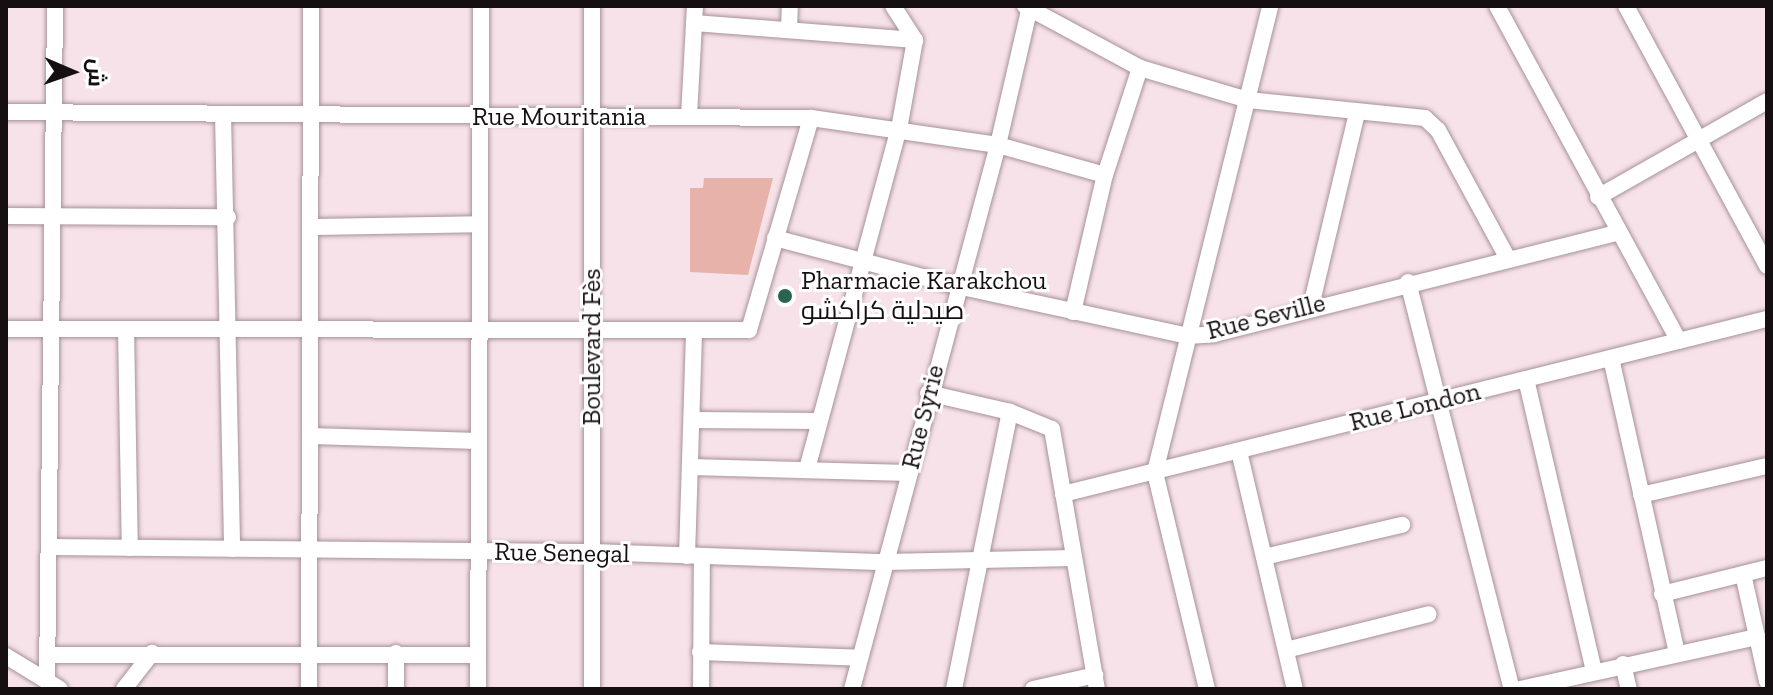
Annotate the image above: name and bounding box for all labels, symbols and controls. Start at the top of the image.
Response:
north arrow [32,32,112,112]
text: ش [83,58,110,87]
street label: Rue Mouritania [472,101,646,133]
place label: Pharmacie Karakchou صيدلية كراكشو [801,265,1047,326]
street label: Boulevard Fès [576,269,608,425]
marker: Pharmacie Karakchou صيدلية كراكشو [776,287,794,305]
street label: Rue Seville [1204,287,1328,347]
street label: Rue Syrie [895,362,951,472]
street label: Rue London [1346,376,1484,438]
street label: Rue Senegal [494,536,630,570]

